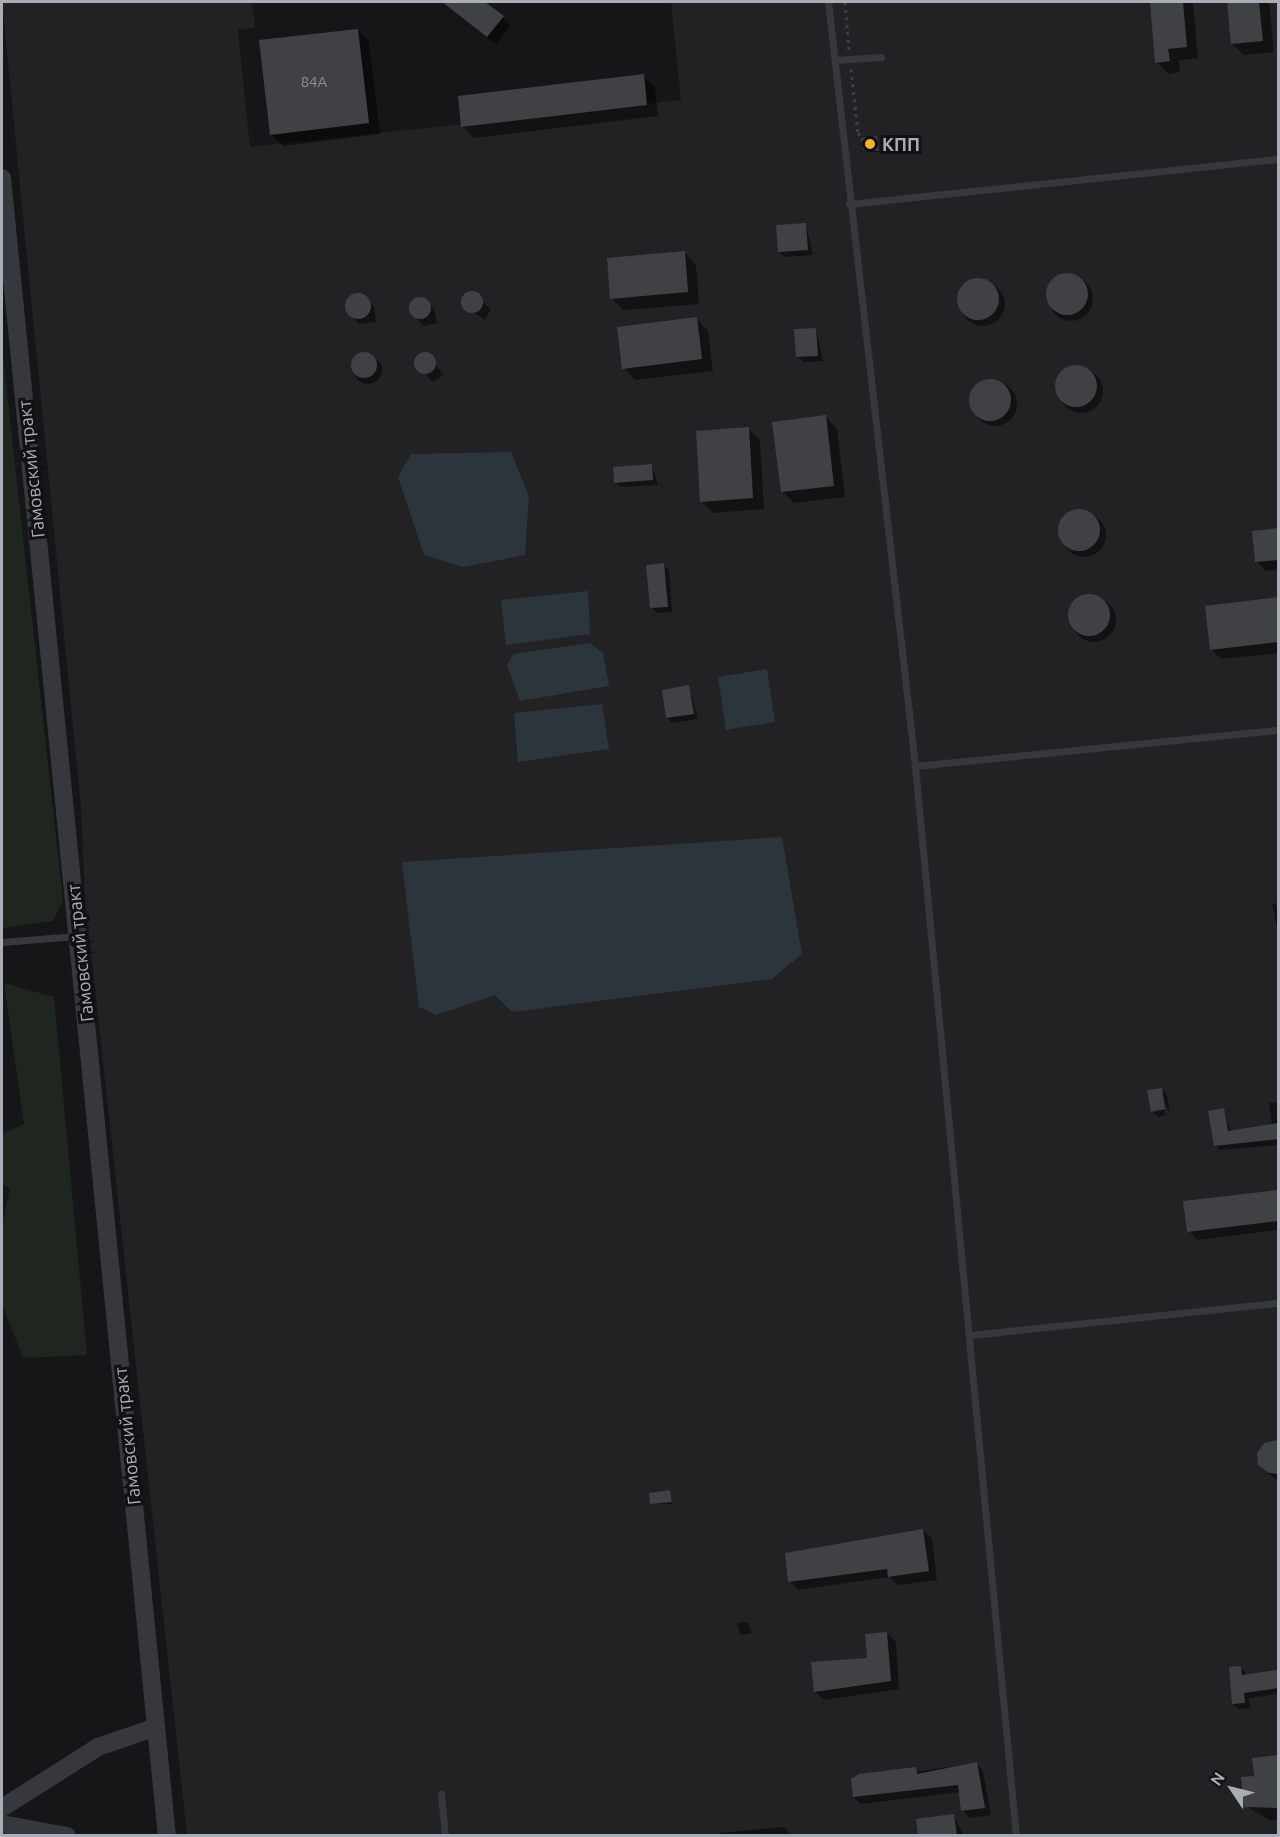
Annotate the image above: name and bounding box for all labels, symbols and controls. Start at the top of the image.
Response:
house number: 84А [301,73,327,91]
place label: КПП [882,133,920,155]
marker: КПП [863,137,877,151]
street label: Гамовский тракт [13,399,49,539]
street label: Гамовский тракт [62,883,98,1023]
street label: Гамовский тракт [109,1366,145,1506]
north arrow [1202,1759,1262,1819]
text: N [1206,1769,1228,1789]

